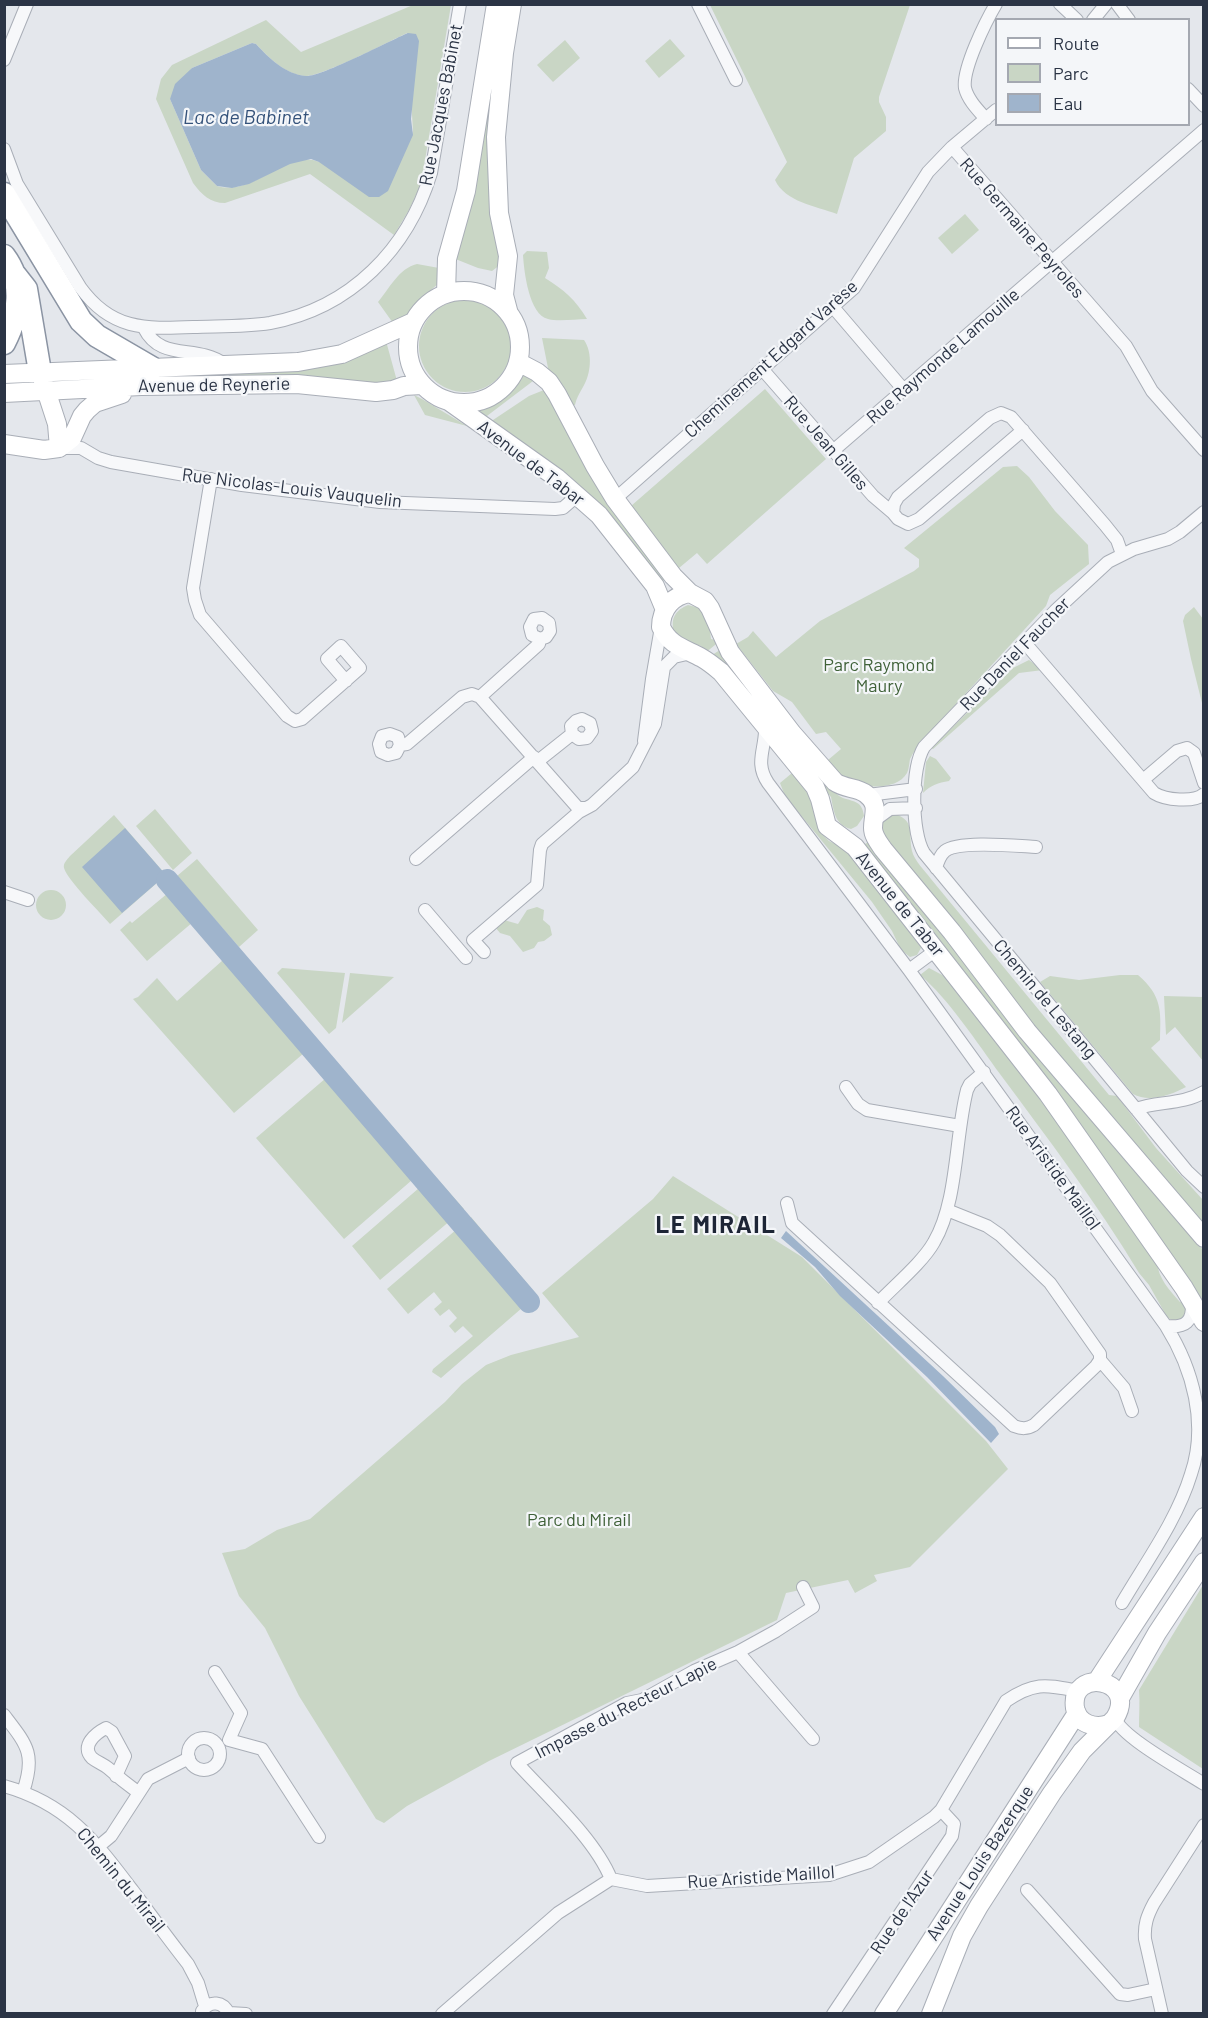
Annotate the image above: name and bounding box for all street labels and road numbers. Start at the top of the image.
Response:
street label: Rue Jacques Babinet [415,22,467,188]
street label: Rue Germaine Peyroles [955,153,1089,303]
street label: Cheminement Edgard Varèse [680,276,862,442]
street label: Rue Raymonde Lamouille [862,284,1024,428]
street label: Avenue de Reynerie [138,373,290,397]
street label: Rue Jean Gilles [779,391,873,495]
street label: Avenue de Tabar [473,416,589,510]
street label: Rue Nicolas-Louis Vauquelin [181,464,403,512]
street label: Rue Daniel Faucher [955,593,1075,715]
street label: Avenue de Tabar [851,847,949,961]
street label: Chemin de Lestang [989,935,1101,1063]
street label: Rue Aristide Maillol [1001,1102,1105,1234]
street label: Impasse du Recteur Lapie [531,1653,721,1763]
street label: Avenue Louis Bazerque [922,1781,1038,1945]
street label: Chemin du Mirail [72,1824,170,1936]
street label: Rue Aristide Maillol [687,1861,835,1893]
street label: Rue de l'Azur [866,1866,938,1958]

